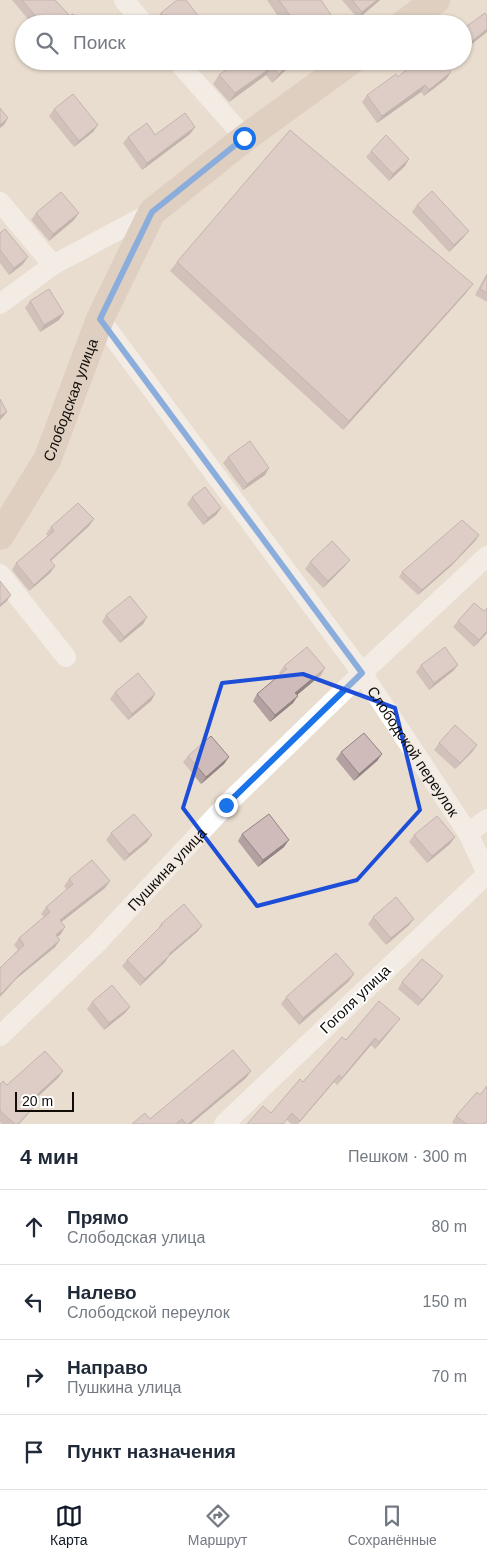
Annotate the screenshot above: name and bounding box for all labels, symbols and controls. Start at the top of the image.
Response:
search box [15,15,472,70]
icon: search [33,29,61,57]
text: Поиск [73,32,126,53]
route start [233,127,256,150]
street label: Слободская улица [39,335,101,463]
street label: Слободской переулок [364,683,463,820]
route end [215,794,238,817]
street label: Пушкина улица [124,823,210,914]
street label: Гоголя улица [316,961,394,1037]
scale bar [15,1089,74,1112]
text: 20 m [22,1093,53,1109]
text: 4 мин [20,1145,79,1168]
text: Пешком · 300 m [348,1148,467,1165]
text: Прямо [67,1207,129,1228]
icon: ahead [20,1213,48,1241]
text: 80 m [431,1218,467,1235]
text: Слободская улица [67,1229,205,1246]
text: Налево [67,1282,137,1303]
icon: left [20,1288,48,1316]
text: 150 m [423,1293,467,1310]
text: Слободской переулок [67,1304,230,1321]
text: Направо [67,1357,148,1378]
icon: right [20,1363,48,1391]
text: 70 m [431,1368,467,1385]
text: Пушкина улица [67,1379,181,1396]
icon: arrive [20,1438,48,1466]
text: Пункт назначения [67,1441,236,1462]
tab: Карта [50,1502,88,1548]
tab: Маршрут [188,1502,247,1548]
tab: Сохранённые [348,1502,437,1548]

